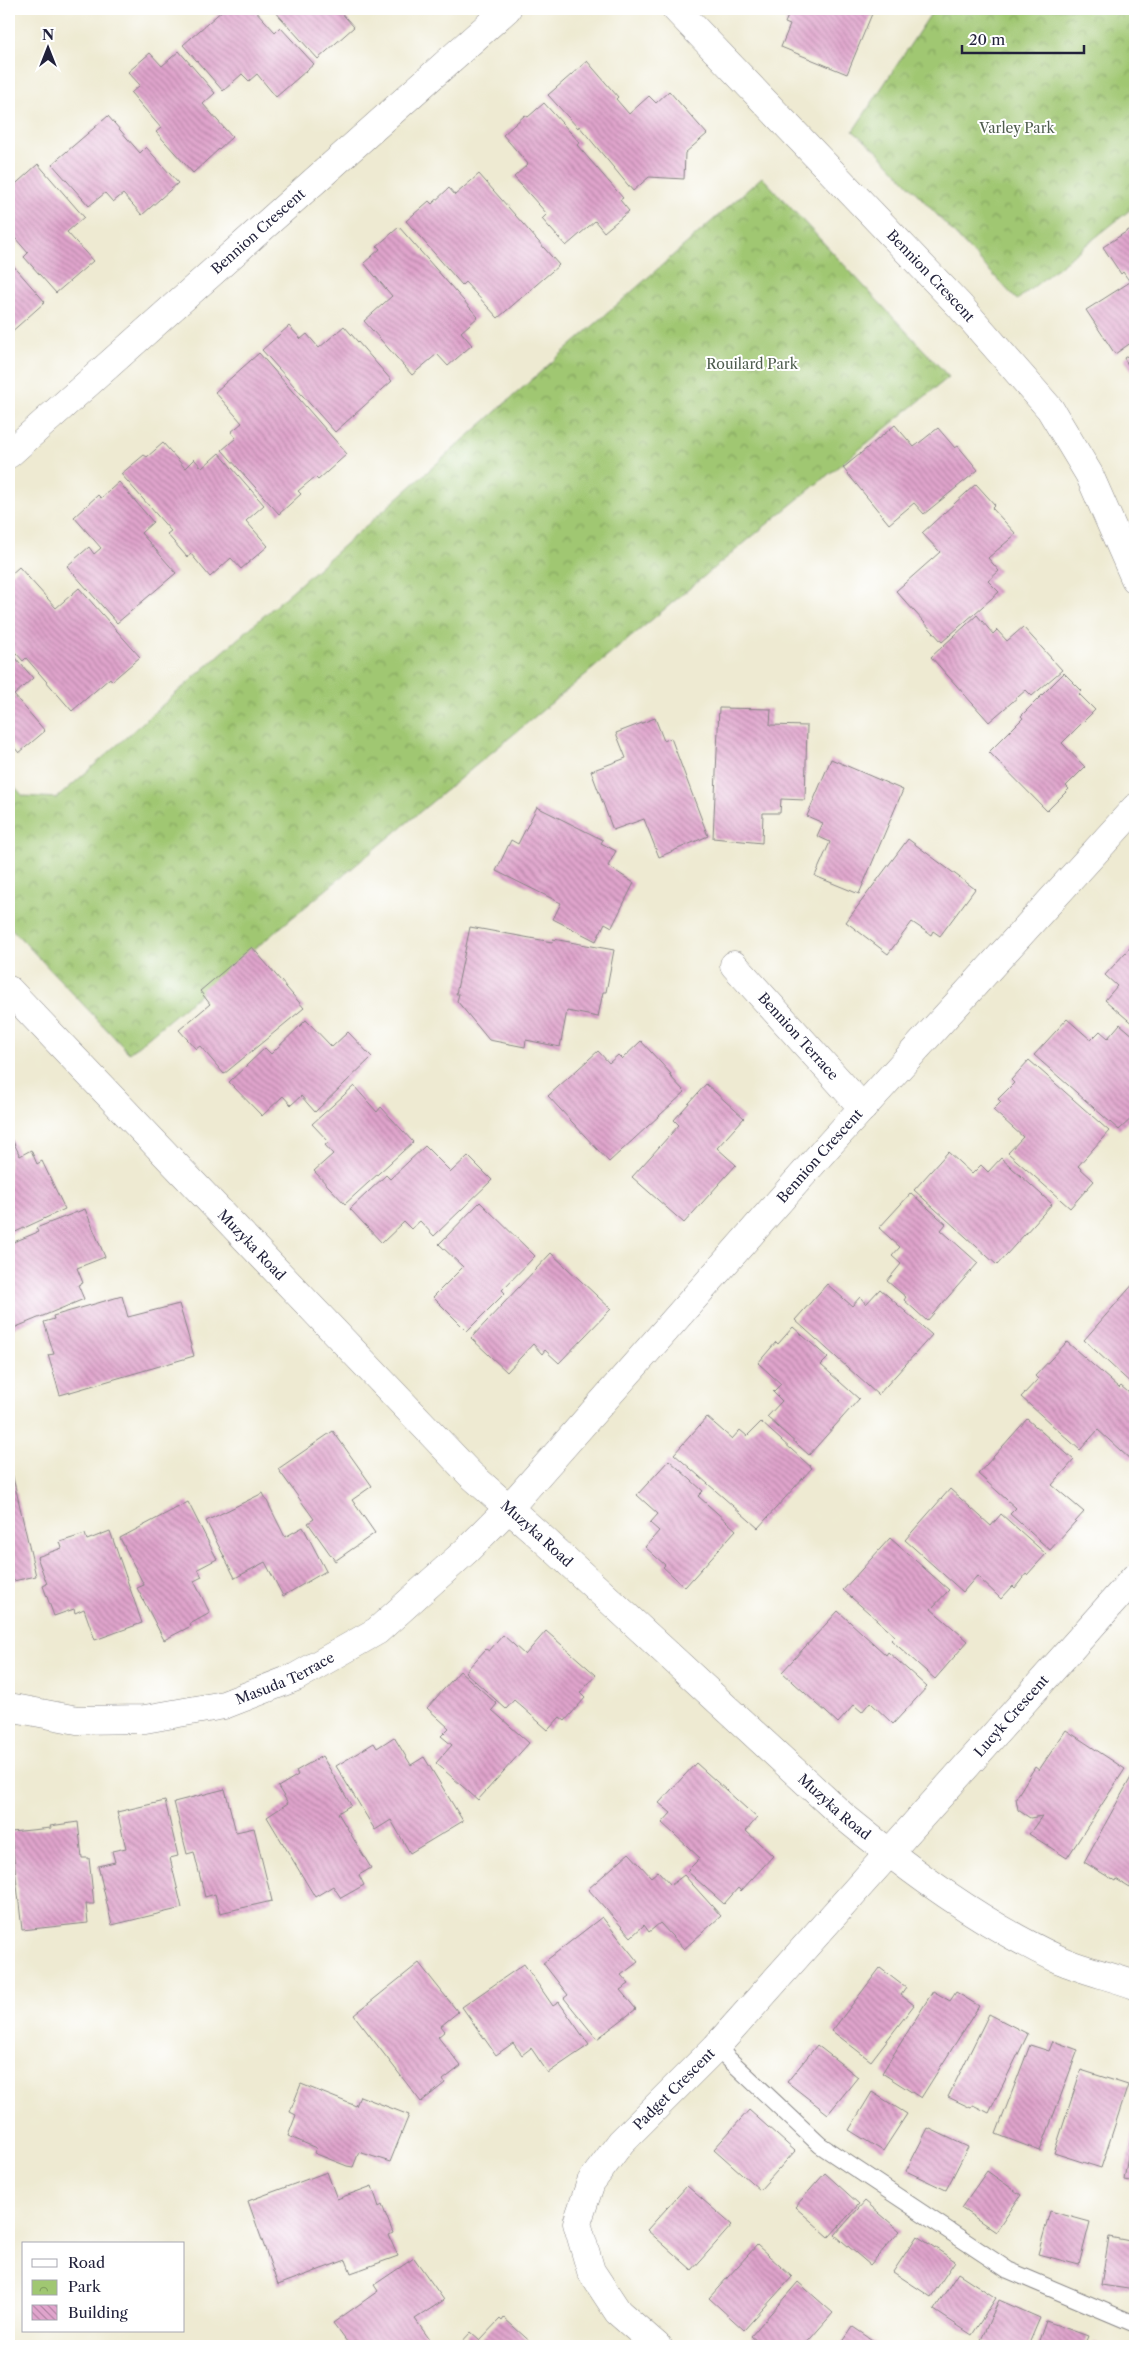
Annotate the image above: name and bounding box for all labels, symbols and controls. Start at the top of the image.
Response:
north arrow [22,22,72,72]
scale bar [962,22,1084,54]
text: N [42,26,54,44]
text: 20 m [969,30,1005,49]
park label: Varley Park [978,119,1056,137]
street label: Bennion Crescent [207,185,309,278]
street label: Bennion Crescent [883,226,979,326]
park label: Rouilard Park [706,355,799,373]
street label: Bennion Terrace [754,989,842,1084]
street label: Bennion Crescent [773,1105,866,1207]
street label: Muzyka Road [214,1206,290,1284]
street label: Muzyka Road [497,1497,577,1571]
street label: Masuda Terrace [233,1648,338,1709]
street label: Lucyk Crescent [970,1671,1052,1761]
street label: Muzyka Road [794,1770,875,1844]
street label: Padget Crescent [629,2044,719,2134]
legend [22,2242,185,2332]
text: Road [68,2253,105,2272]
text: Park [68,2277,102,2296]
text: Building [68,2303,128,2322]

